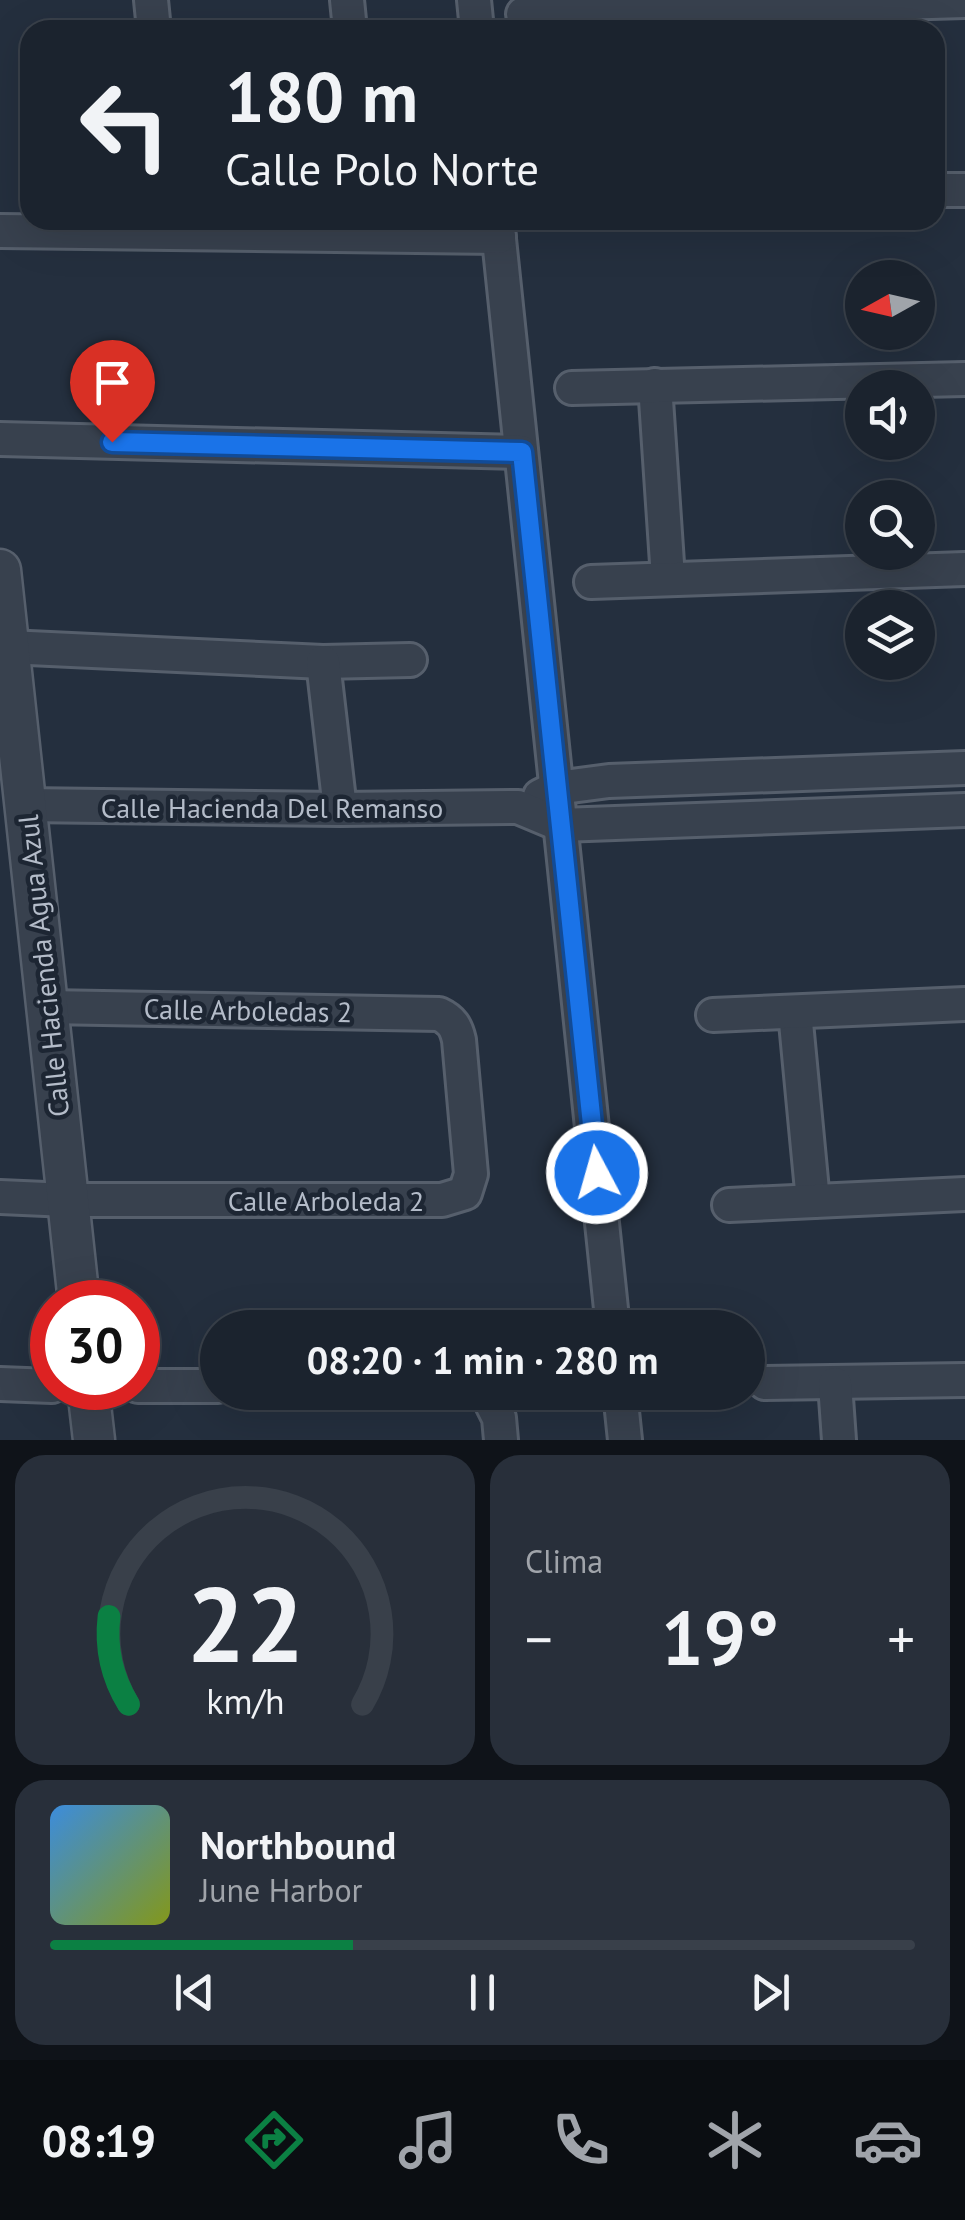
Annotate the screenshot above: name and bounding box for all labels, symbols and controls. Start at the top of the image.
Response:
text: 180 m [225,51,418,141]
icon: left [60,60,190,190]
text: Calle Polo Norte [225,139,539,197]
north arrow [845,260,935,350]
map controls [845,260,935,680]
pin [70,340,155,443]
icon: arrive [85,355,140,410]
button: sound [845,370,935,460]
button: search [845,480,935,570]
button: layers [845,590,935,680]
street label: Calle Hacienda Del Remanso [101,789,443,826]
street label: Calle Hacienda Agua Azul [9,813,77,1119]
street label: Calle Arboledas 2 [143,990,353,1030]
position arrow [545,1121,649,1225]
street label: Calle Arboleda 2 [228,1182,424,1219]
speed limit sign: 30 [30,1280,160,1410]
text: 08:20 · 1 min · 280 m [307,1335,658,1384]
text: Clima [525,1540,603,1582]
text: 22 [186,1556,304,1691]
text: 19° [661,1589,779,1686]
text: − [525,1603,553,1674]
text: + [887,1603,915,1674]
text: km/h [206,1678,284,1724]
text: Northbound [200,1820,396,1869]
text: June Harbor [200,1869,362,1911]
icon: previous [167,1965,222,2020]
icon: pause [455,1965,510,2020]
icon: next [743,1965,798,2020]
icon: directions [239,2105,309,2175]
icon: music [393,2105,463,2175]
icon: phone [546,2105,616,2175]
icon: climate [700,2105,770,2175]
icon: car [853,2105,923,2175]
text: 08:19 [42,2111,156,2169]

